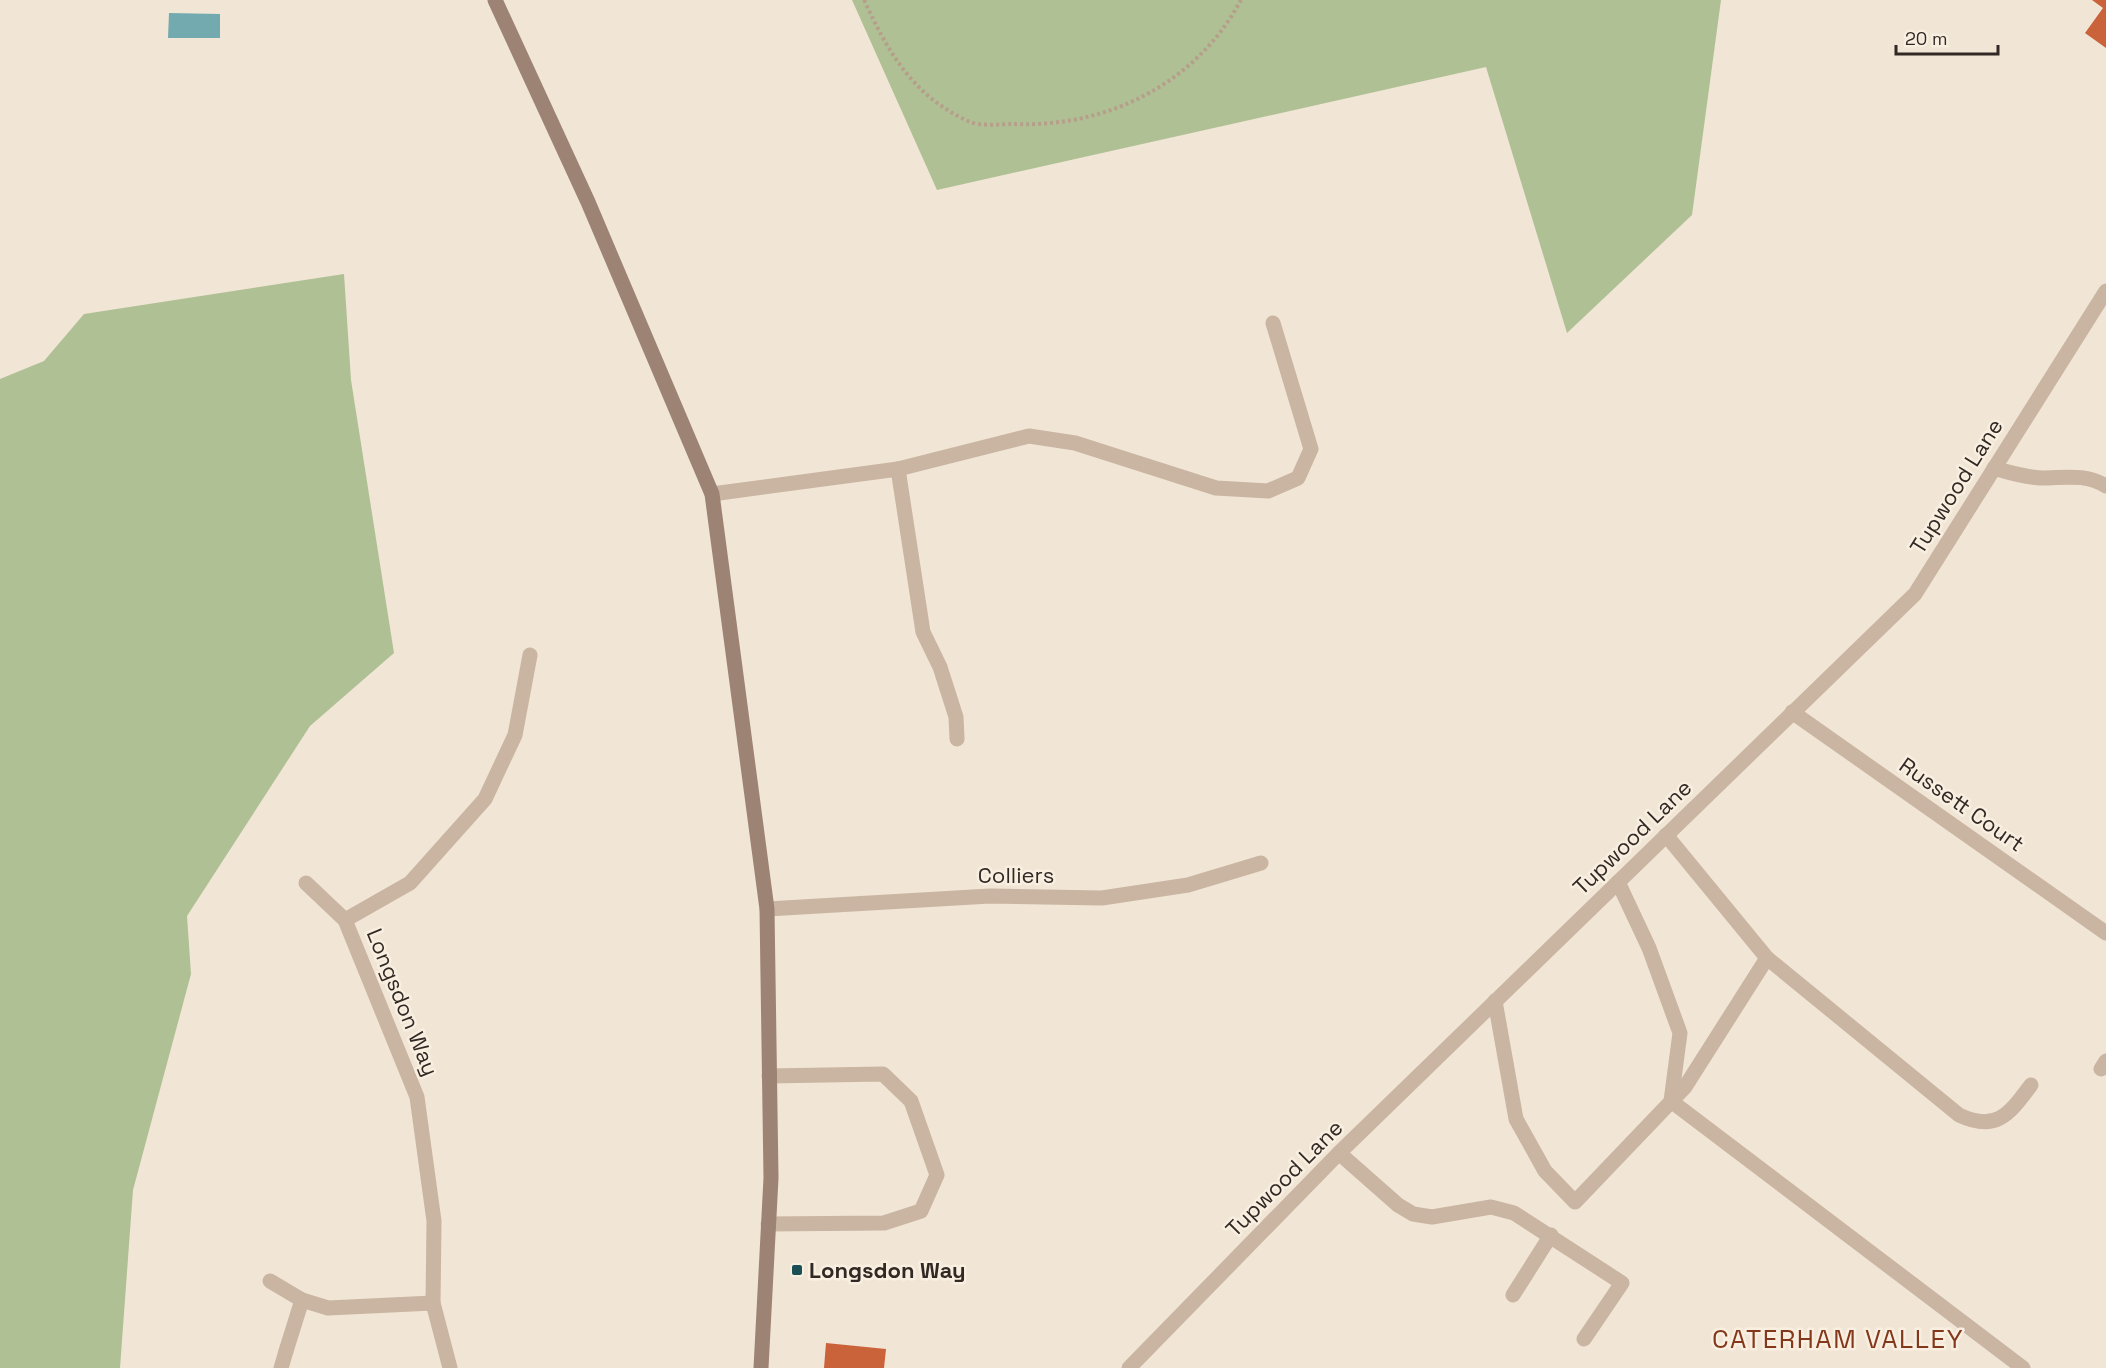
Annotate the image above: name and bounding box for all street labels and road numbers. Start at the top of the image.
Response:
street label: Tupwood Lane [1903,413,2009,559]
street label: Russett Court [1894,751,2030,857]
street label: Tupwood Lane [1567,773,1697,901]
street label: Colliers [978,861,1054,889]
street label: Longsdon Way [361,924,445,1080]
street label: Tupwood Lane [1220,1114,1348,1242]

